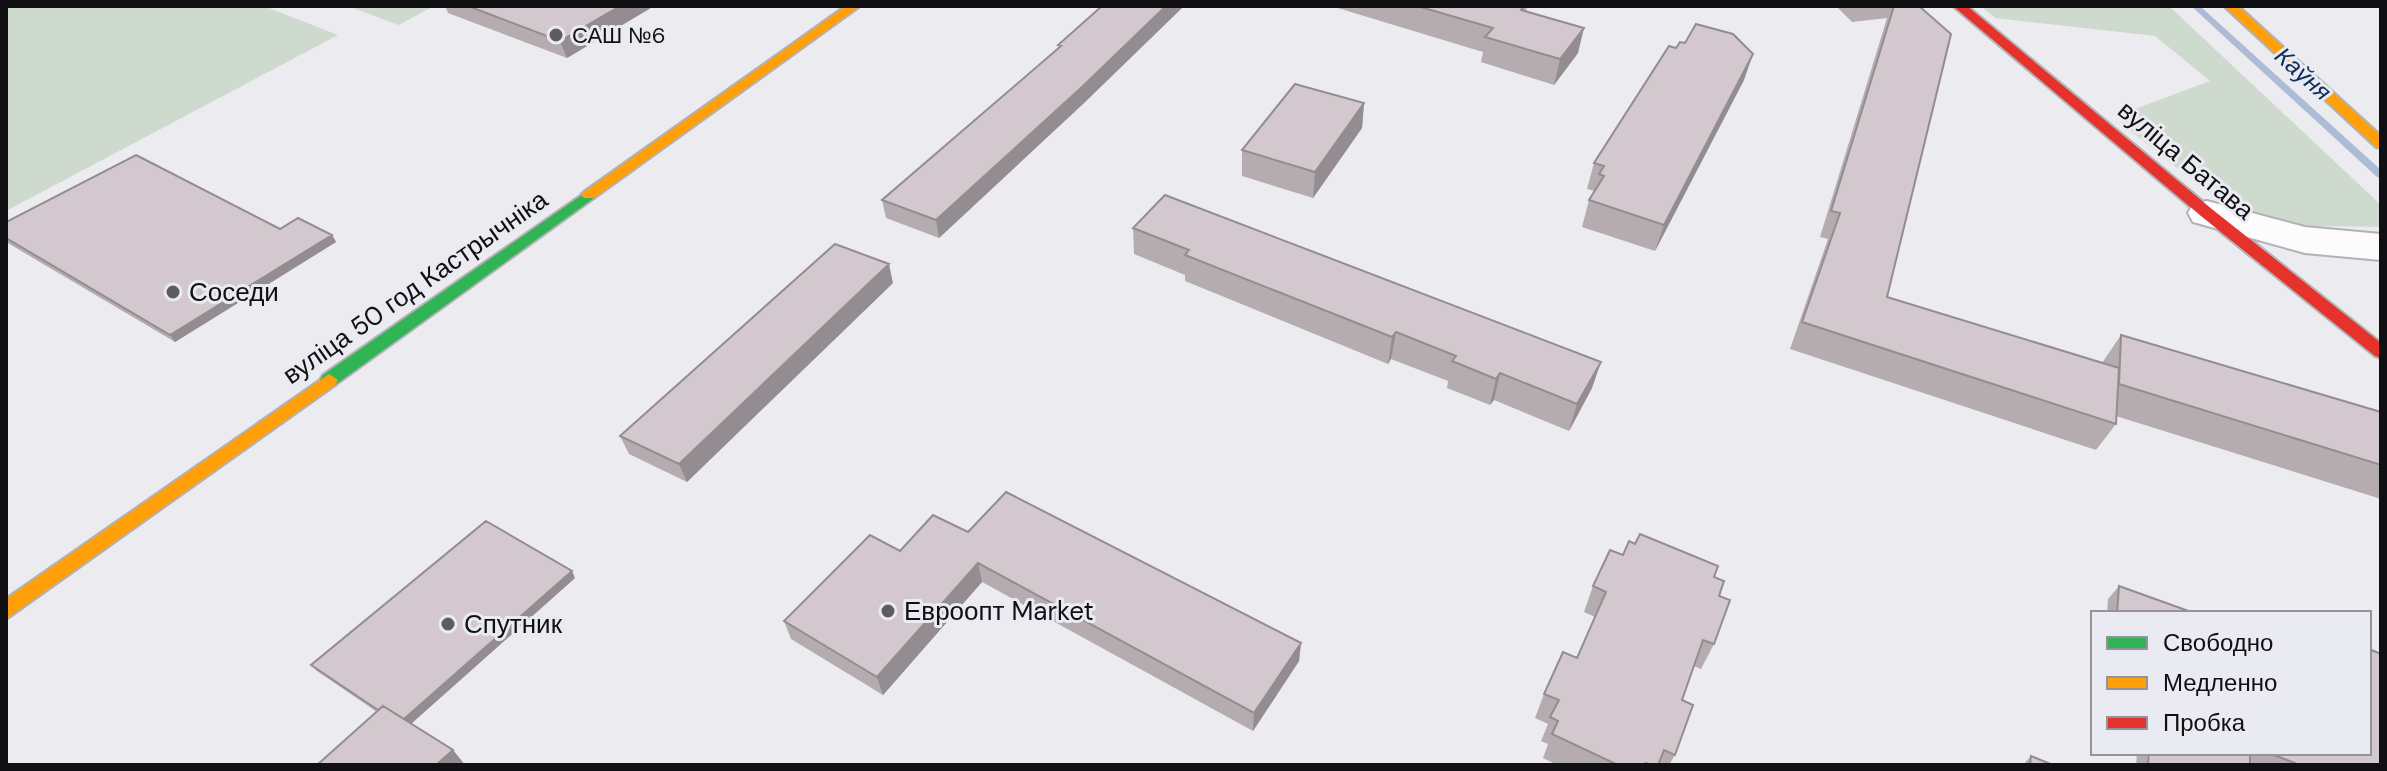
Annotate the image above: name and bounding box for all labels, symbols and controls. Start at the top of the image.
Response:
place label: САШ №6 [572,21,666,50]
marker: САШ №6 [547,26,565,44]
water label: Каўня [2269,40,2338,107]
street label: вуліца Батава [2111,93,2262,227]
street label: вуліца 50 год Кастрычніка [276,182,555,392]
place label: Соседи [189,275,279,309]
marker: Соседи [164,283,182,301]
place label: Евроопт Market [904,594,1094,628]
marker: Евроопт Market [879,602,897,620]
place label: Спутник [464,607,563,641]
legend [2091,611,2371,755]
marker: Спутник [439,615,457,633]
text: Свободно [2163,627,2273,658]
text: Медленно [2163,667,2277,698]
text: Пробка [2163,707,2246,738]

